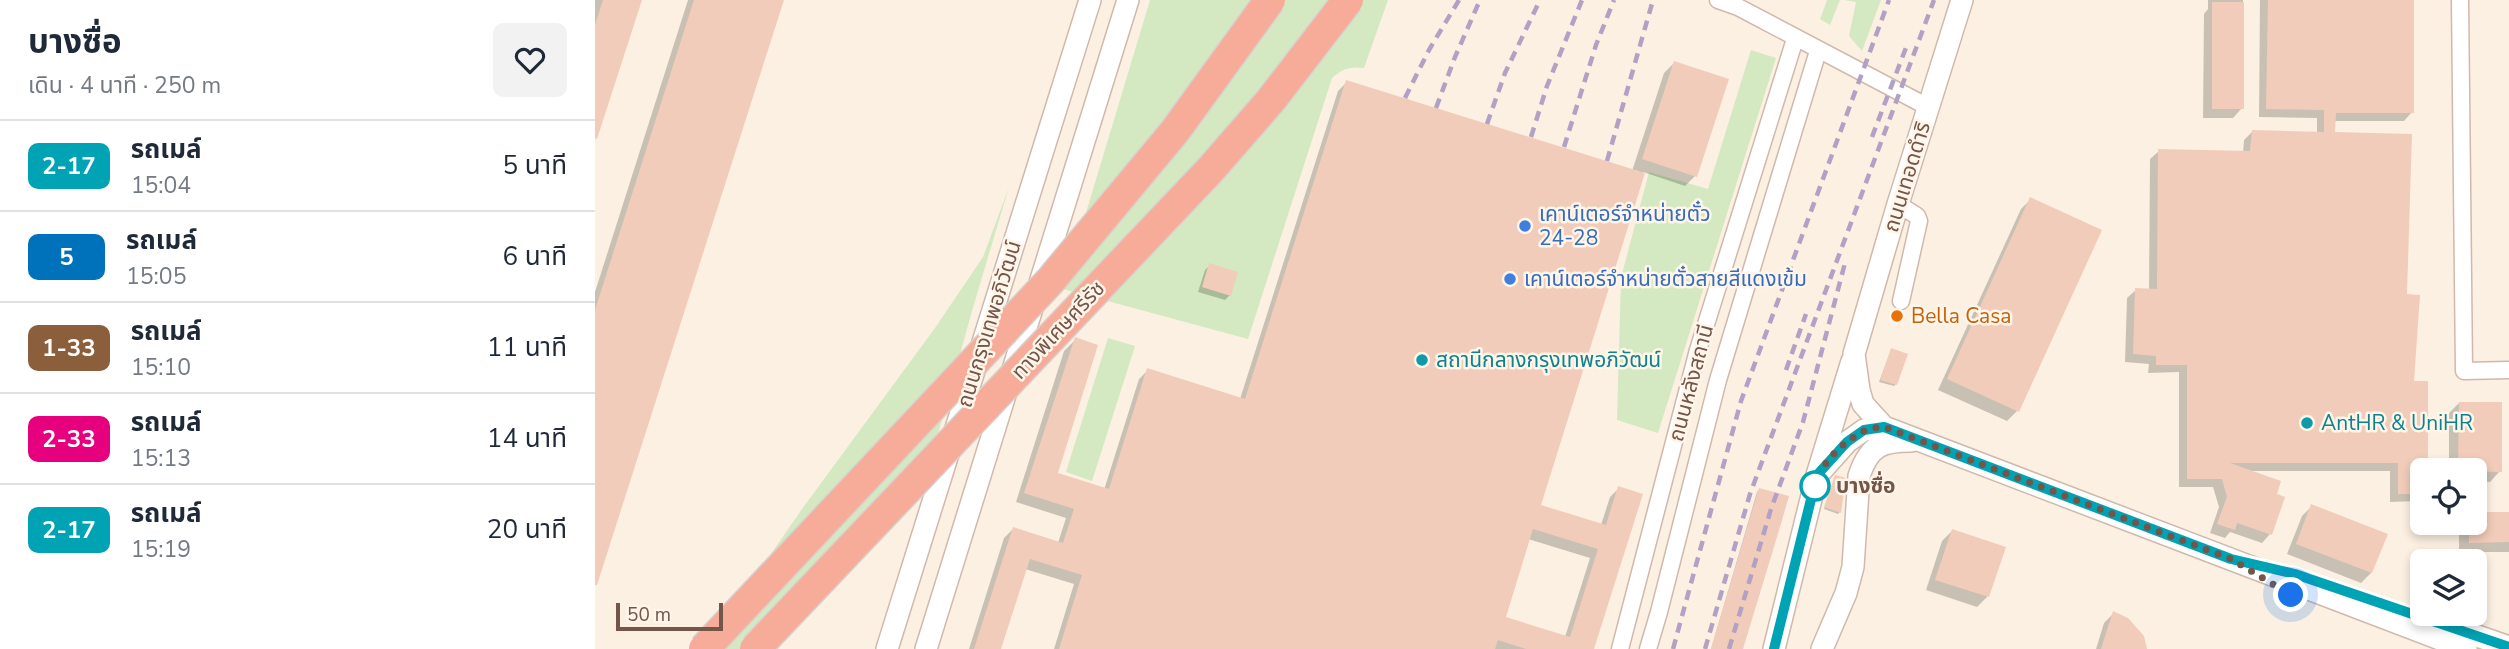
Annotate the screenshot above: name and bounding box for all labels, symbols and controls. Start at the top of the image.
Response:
text: บางซื่อ [28,20,122,65]
button: heart [493,23,567,97]
text: เดิน · 4 นาที · 250 m [28,70,221,101]
street label: ถนนเทอดดำริ [1877,118,1937,236]
text: รถเมล์ [131,132,202,167]
text: 5 นาที [502,148,567,183]
text: 2-17 [42,150,96,182]
text: 15:04 [131,170,191,201]
place label: เคาน์เตอร์จำหน่ายตั๋ว 24-28 [1539,200,1711,252]
marker: เคาน์เตอร์จำหน่ายตั๋ว 24-28 [1517,218,1533,234]
text: รถเมล์ [126,223,197,258]
street label: ถนนกรุงเทพอภิวัฒน์ [950,237,1028,411]
text: 6 นาที [502,239,567,274]
text: 5 [59,241,74,273]
text: 15:05 [126,261,186,292]
place label: เคาน์เตอร์จำหน่ายตั๋วสายสีแดงเข้ม [1524,265,1807,293]
marker: เคาน์เตอร์จำหน่ายตั๋วสายสีแดงเข้ม [1502,271,1518,287]
street label: ทางพิเศษศรีรัช [1005,275,1111,385]
place label: Bella Casa [1911,302,2011,330]
marker: Bella Casa [1889,308,1905,324]
text: รถเมล์ [131,314,202,349]
street label: ถนนหลังสถานี [1662,321,1720,445]
text: 11 นาที [487,330,567,365]
text: 1-33 [42,332,96,364]
place label: สถานีกลางกรุงเทพอภิวัฒน์ [1436,346,1661,374]
text: 15:10 [131,352,191,383]
marker: สถานีกลางกรุงเทพอภิวัฒน์ [1414,352,1430,368]
text: รถเมล์ [131,405,202,440]
place label: AntHR & UniHR [2321,409,2473,437]
marker: AntHR & UniHR [2299,415,2315,431]
text: 14 นาที [487,421,567,456]
text: 2-33 [42,423,96,455]
text: 15:13 [131,443,191,474]
map controls [2410,458,2487,626]
button: locate [2410,458,2487,535]
marker: บางซื่อ [1800,471,1830,501]
place label: บางซื่อ [1836,471,1896,500]
text: รถเมล์ [131,496,202,531]
text: 20 นาที [487,512,567,547]
text: 2-17 [42,514,96,546]
text: 15:19 [131,534,191,565]
button: layers [2410,549,2487,626]
your location [2273,577,2308,612]
scale bar [616,600,723,632]
text: 50 m [627,602,671,628]

